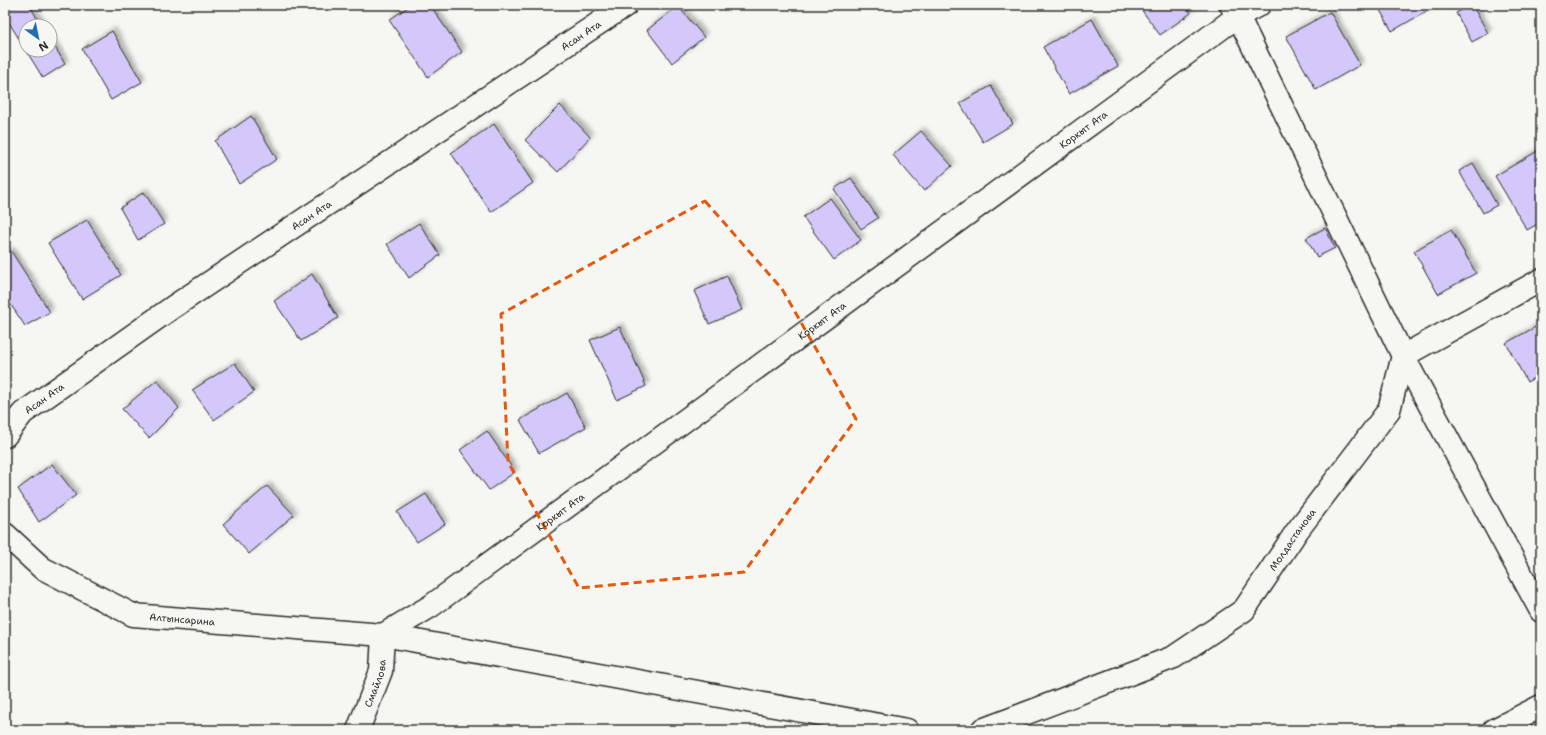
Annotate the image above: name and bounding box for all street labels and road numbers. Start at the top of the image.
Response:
street label: Асан Ата [558,17,604,53]
street label: Коркыт Ата [1057,107,1110,151]
street label: Асан Ата [289,196,334,233]
street label: Коркыт Ата [795,298,849,342]
street label: Асан Ата [22,379,67,417]
street label: Коркыт Ата [533,489,587,534]
street label: Молдастанова [1266,505,1319,573]
street label: Алтынсарина [149,610,216,628]
street label: Смайлова [361,658,388,709]

